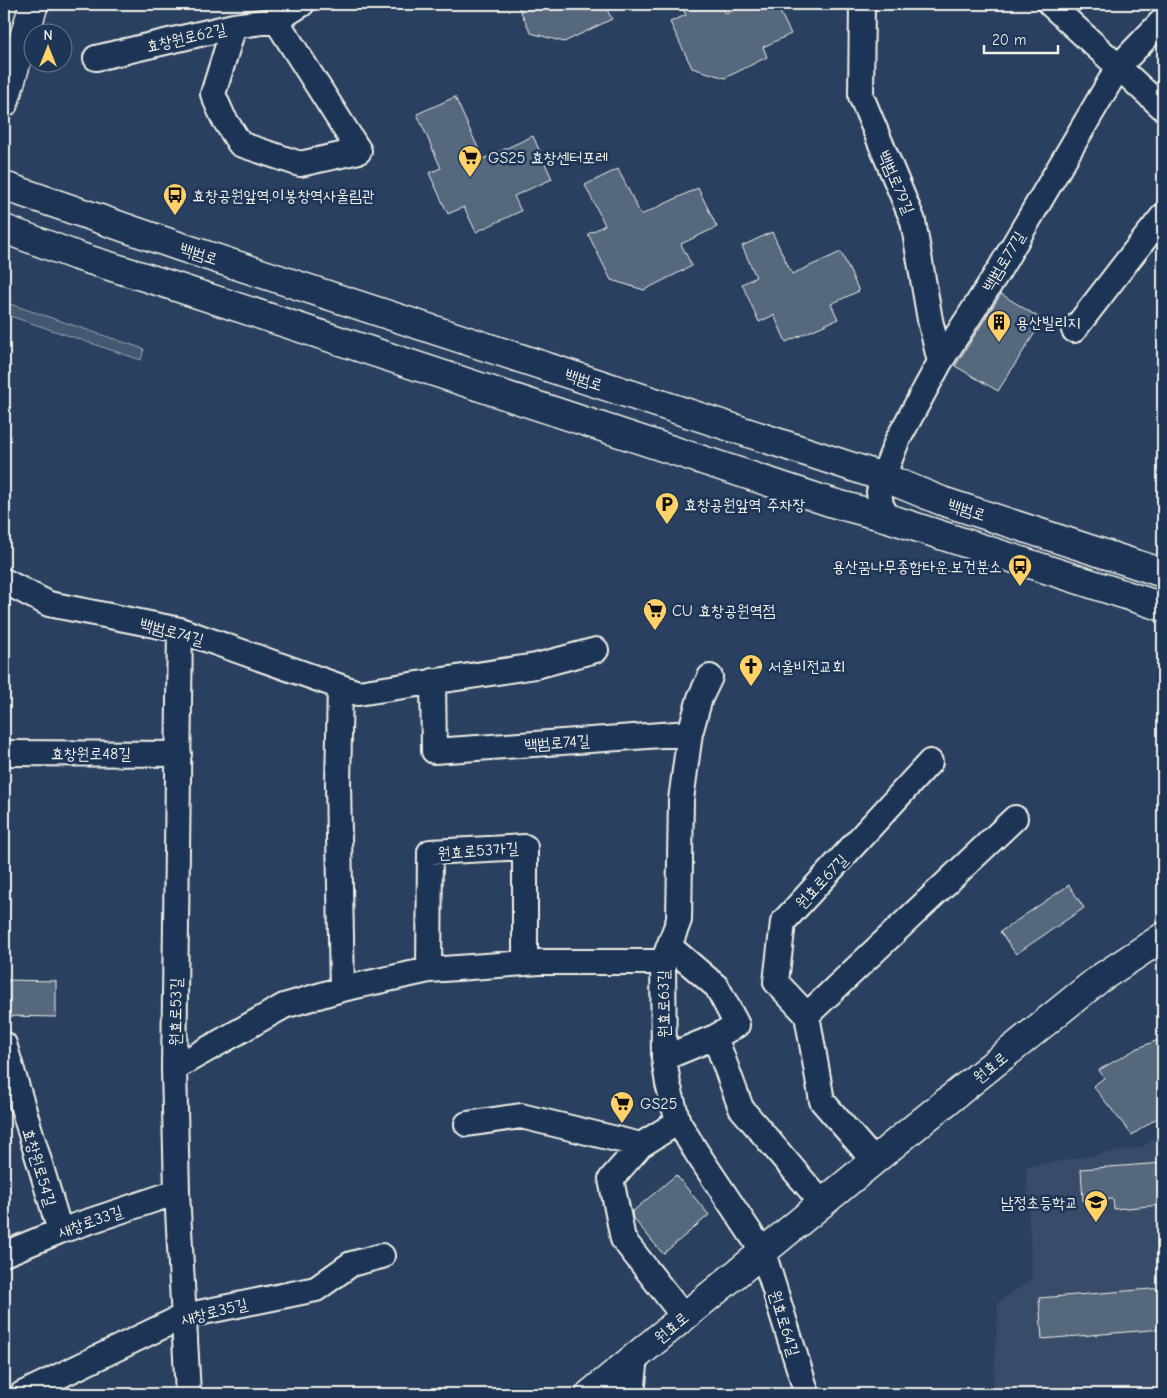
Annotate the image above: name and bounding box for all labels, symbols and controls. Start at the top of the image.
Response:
street label: 효창원로62길 [145,20,228,56]
north arrow [22,22,72,72]
scale bar [984,22,1058,54]
text: N [43,27,53,44]
text: 20 m [992,31,1026,49]
supermarket icon: GS25 효창센터포레 [457,144,483,178]
street label: 백범로79길 [875,148,918,217]
place label: GS25 효창센터포레 [488,149,608,167]
bus stop icon: 효창공원앞역.이봉창역사울림관 [162,182,188,216]
place label: 효창공원앞역.이봉창역사울림관 [192,187,375,205]
street label: 백범로77길 [979,228,1029,295]
street label: 백범로 [178,239,220,268]
building icon: 용산빌리지 [986,309,1012,343]
place label: 용산빌리지 [1016,314,1080,332]
street label: 백범로 [563,365,605,394]
parking icon: 효창공원앞역 주차장 [654,491,680,525]
street label: 백범로 [946,495,988,524]
place label: 효창공원앞역 주차장 [684,496,805,514]
bus stop icon: 용산꿈나무종합타운.보건분소 [1007,553,1033,587]
place label: 용산꿈나무종합타운.보건분소 [832,558,1002,576]
supermarket icon: CU 효창공원역점 [642,597,668,631]
place label: CU 효창공원역점 [672,602,776,620]
street label: 백범로74길 [138,615,206,649]
church icon: 서울비전교회 [738,653,764,687]
place label: 서울비전교회 [768,658,845,676]
street label: 백범로74길 [524,732,591,754]
street label: 효창원로48길 [51,745,131,763]
street label: 원효로53가길 [437,839,519,863]
street label: 원효로67길 [792,851,851,913]
street label: 원효로63길 [654,970,674,1038]
street label: 원효로53길 [166,978,186,1046]
street label: 원효로 [970,1049,1011,1087]
supermarket icon: GS25 [609,1090,635,1124]
place label: GS25 [640,1095,677,1113]
street label: 효창원로54길 [19,1126,59,1209]
school or university icon: 남정초등학교 [1083,1189,1109,1223]
place label: 남정초등학교 [1001,1194,1078,1212]
street label: 새창로33길 [55,1202,125,1241]
street label: 원효로64길 [766,1288,803,1359]
street label: 새창로35길 [179,1295,250,1329]
street label: 원효로 [651,1308,692,1347]

